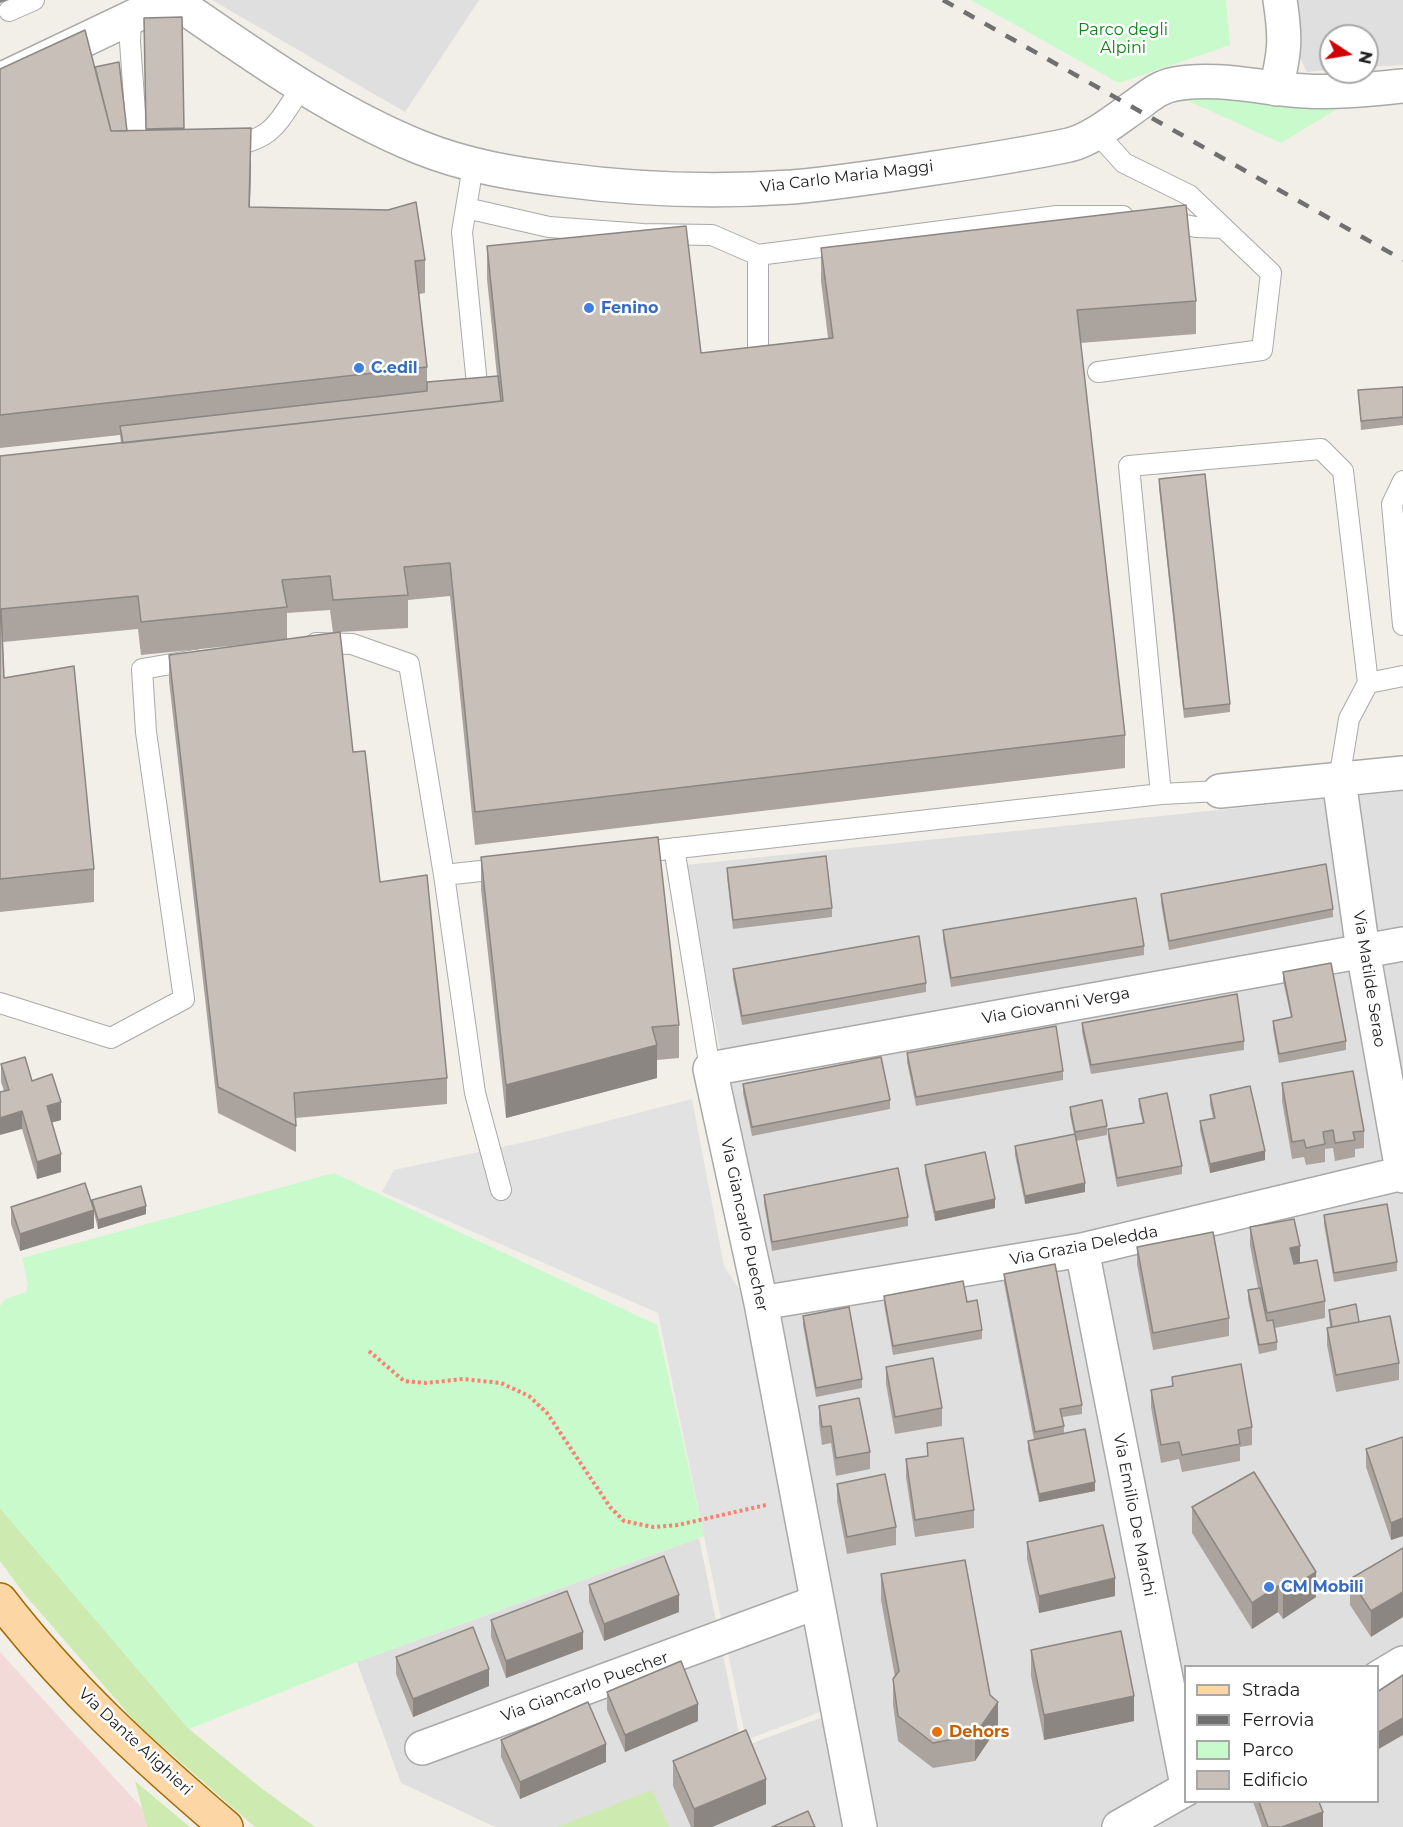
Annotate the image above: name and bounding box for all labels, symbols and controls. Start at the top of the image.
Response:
park label: Parco degli Alpini [1078,20,1168,58]
north arrow [1319,24,1379,84]
text: N [1355,49,1376,66]
street label: Via Carlo Maria Maggi [759,157,935,197]
place label: Fenino [601,298,659,318]
marker: Fenino [582,301,596,315]
place label: C.edil [371,358,418,378]
marker: C.edil [352,361,366,375]
street label: Via Matilde Serao [1349,909,1389,1049]
street label: Via Giovanni Verga [981,984,1131,1028]
street label: Via Giancarlo Puecher [716,1137,772,1313]
street label: Via Grazia Deledda [1008,1222,1160,1270]
street label: Via Emilio De Marchi [1109,1432,1159,1598]
place label: CM Mobili [1281,1577,1364,1597]
marker: CM Mobili [1262,1580,1276,1594]
street label: Via Giancarlo Puecher [499,1648,671,1726]
legend [1184,1665,1379,1803]
text: Strada [1242,1679,1300,1701]
street label: Via Dante Alighieri [74,1684,196,1800]
text: Ferrovia [1242,1709,1314,1731]
place label: Dehors [949,1722,1009,1742]
marker: Dehors [930,1725,944,1739]
text: Parco [1242,1739,1294,1761]
text: Edificio [1242,1769,1308,1791]

